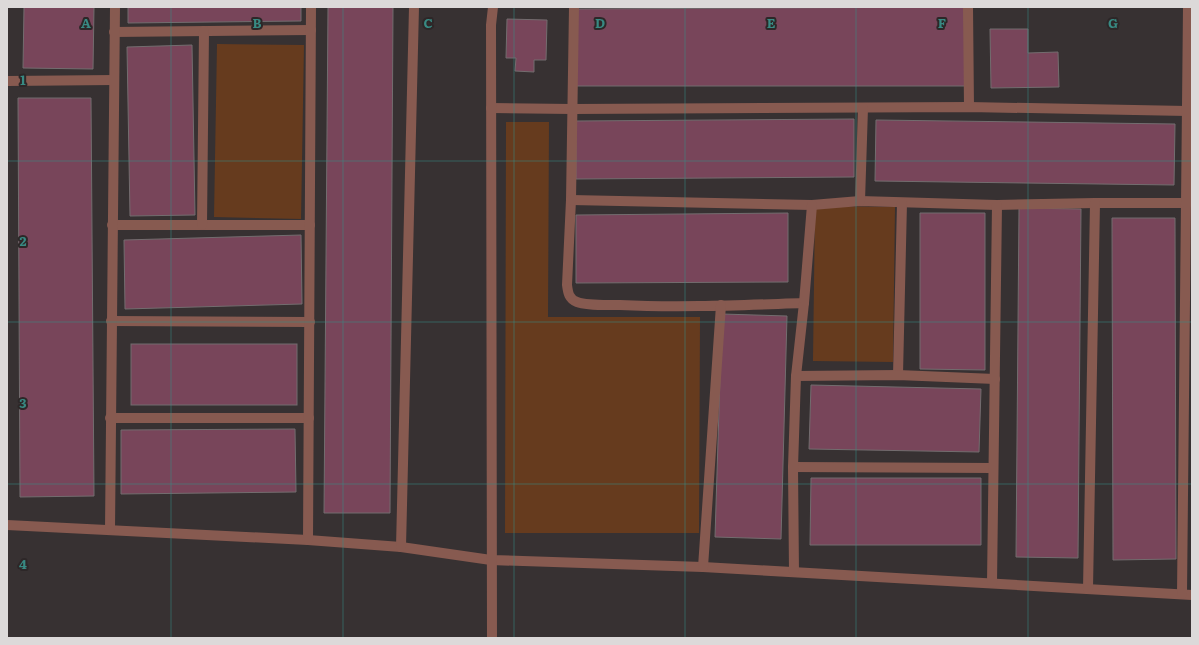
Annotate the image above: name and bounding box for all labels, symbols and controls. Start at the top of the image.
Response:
text: A [81,13,91,32]
text: B [253,13,262,32]
text: C [423,13,433,32]
text: D [595,13,605,32]
text: E [767,13,776,32]
text: F [938,13,946,32]
text: G [1108,13,1118,32]
text: 1 [20,70,26,89]
text: 2 [20,231,27,250]
text: 3 [19,393,27,412]
text: 4 [19,554,27,573]

